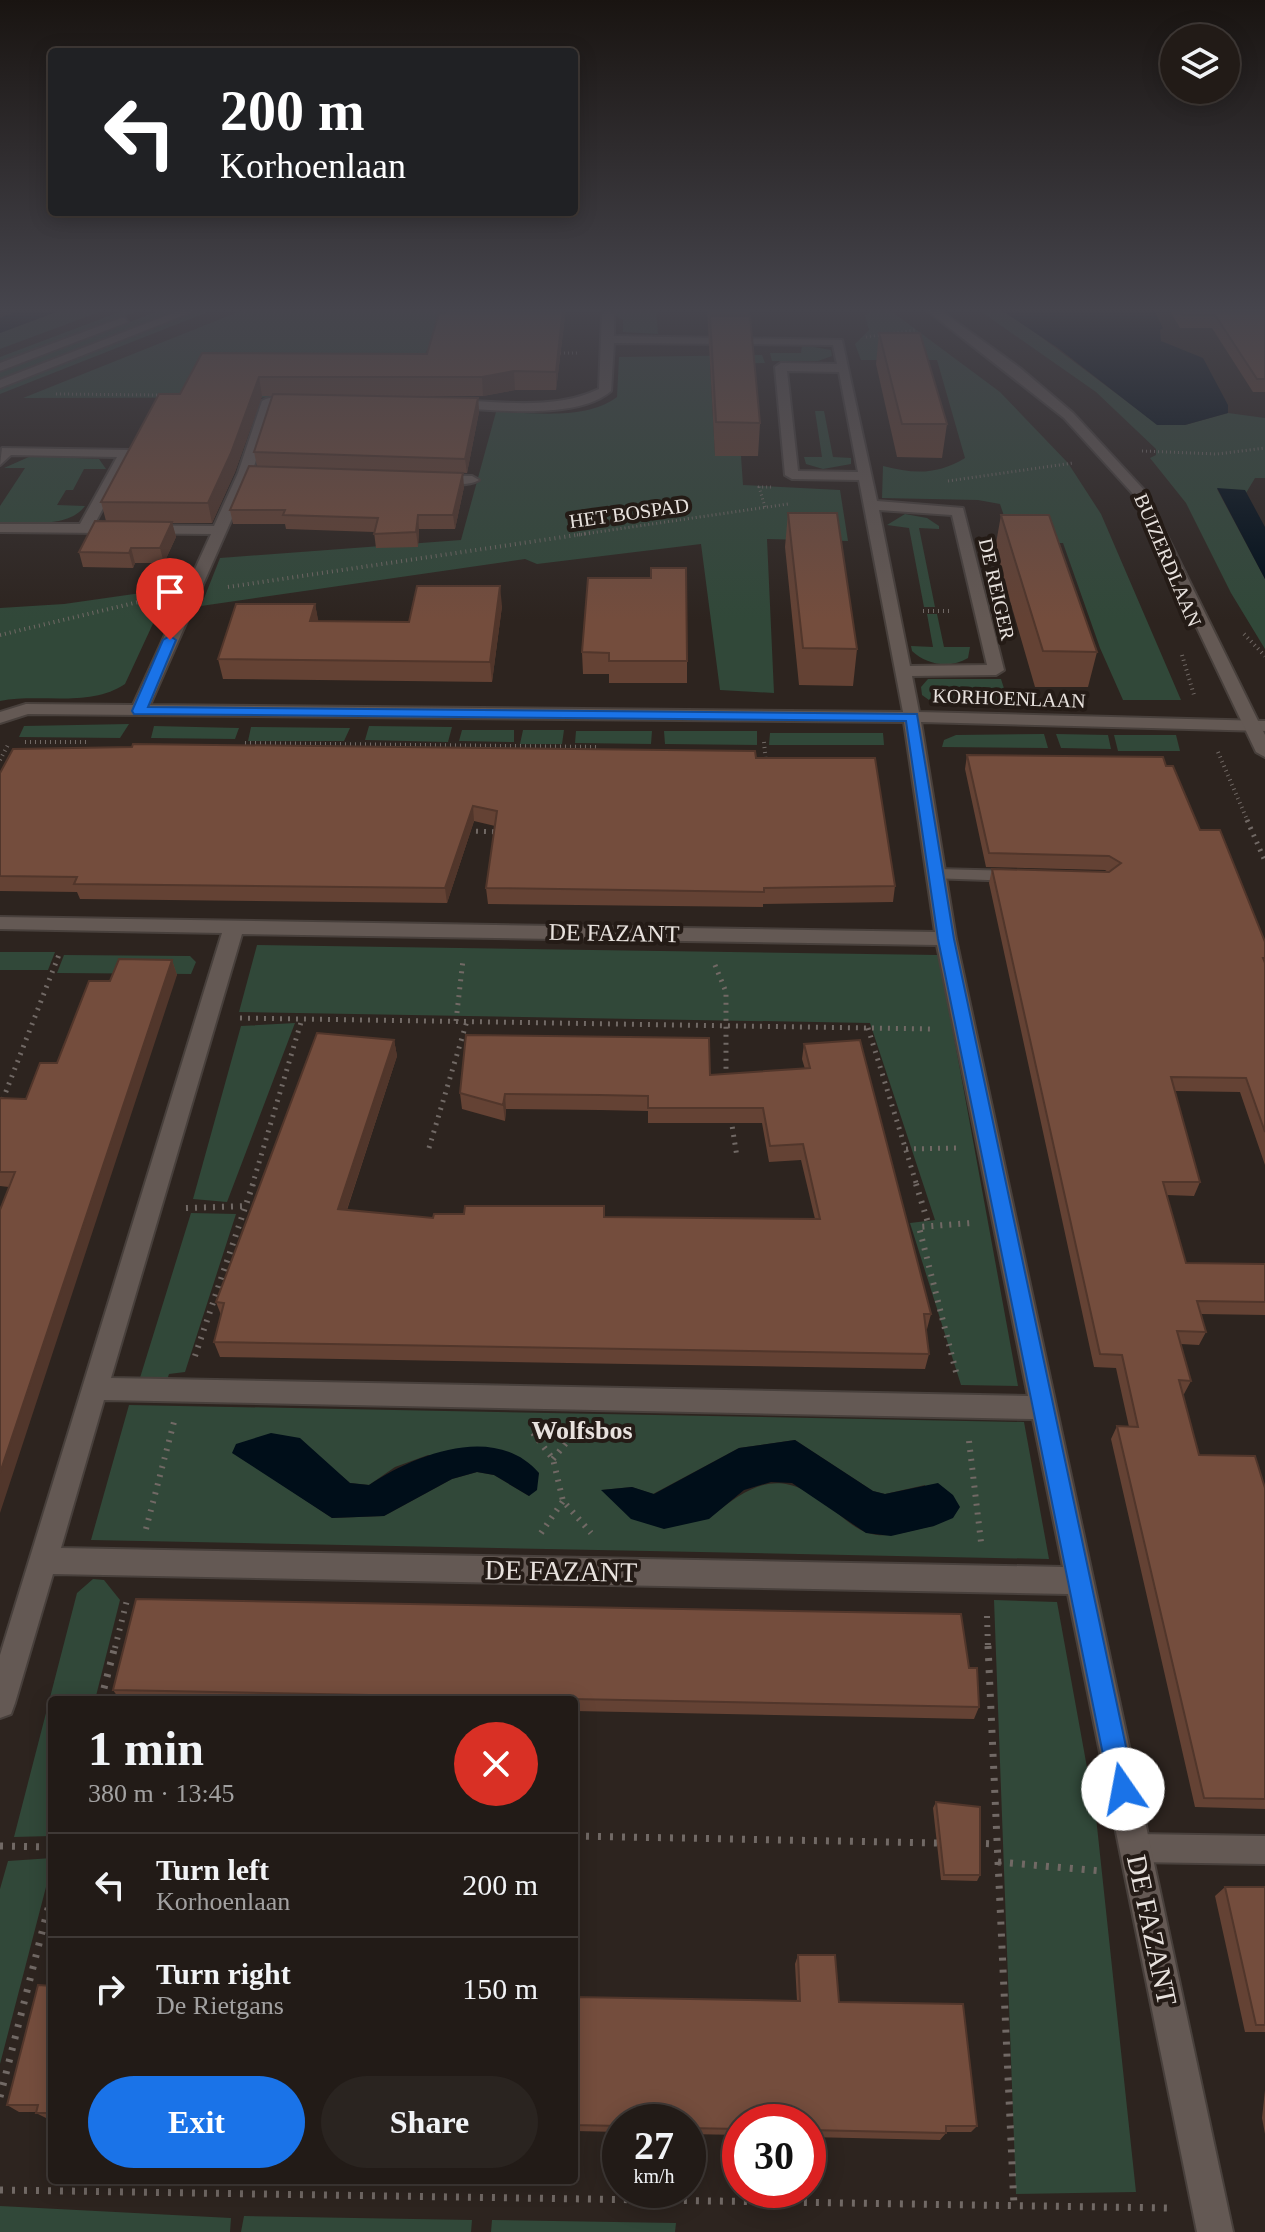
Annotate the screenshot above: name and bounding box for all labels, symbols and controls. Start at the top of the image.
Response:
map controls [1160,24,1240,104]
button: layers [1160,24,1240,104]
icon: left [88,80,192,184]
text: 200 m [220,80,365,142]
text: Korhoenlaan [220,146,406,186]
street label: BUIZERDLAAN [1130,490,1206,630]
street label: HET BOSPAD [568,494,690,532]
street label: DE REIGER [975,536,1020,643]
pin [136,558,204,640]
icon: arrive [148,570,192,614]
street label: KORHOENLAAN [932,684,1086,712]
street label: DE FAZANT [548,919,680,947]
district label: Wolfsbos [531,1416,633,1445]
street label: DE FAZANT [484,1554,638,1588]
text: 1 min [88,1722,204,1775]
button: close [454,1722,538,1806]
position arrow [1081,1747,1165,1831]
text: 380 m · 13:45 [88,1779,235,1808]
street label: DE FAZANT [1121,1852,1183,2008]
text: Turn left [156,1853,269,1886]
icon: left [88,1863,132,1907]
text: 200 m [462,1868,538,1901]
text: Korhoenlaan [156,1887,290,1916]
text: Turn right [156,1957,291,1990]
icon: right [88,1967,132,2011]
text: 150 m [462,1972,538,2005]
text: De Rietgans [156,1991,284,2020]
button: Exit [88,2076,305,2168]
button: Share [321,2076,538,2168]
speed limit sign: 30 [722,2104,826,2208]
text: 27 [634,2123,674,2168]
text: km/h [633,2165,675,2187]

